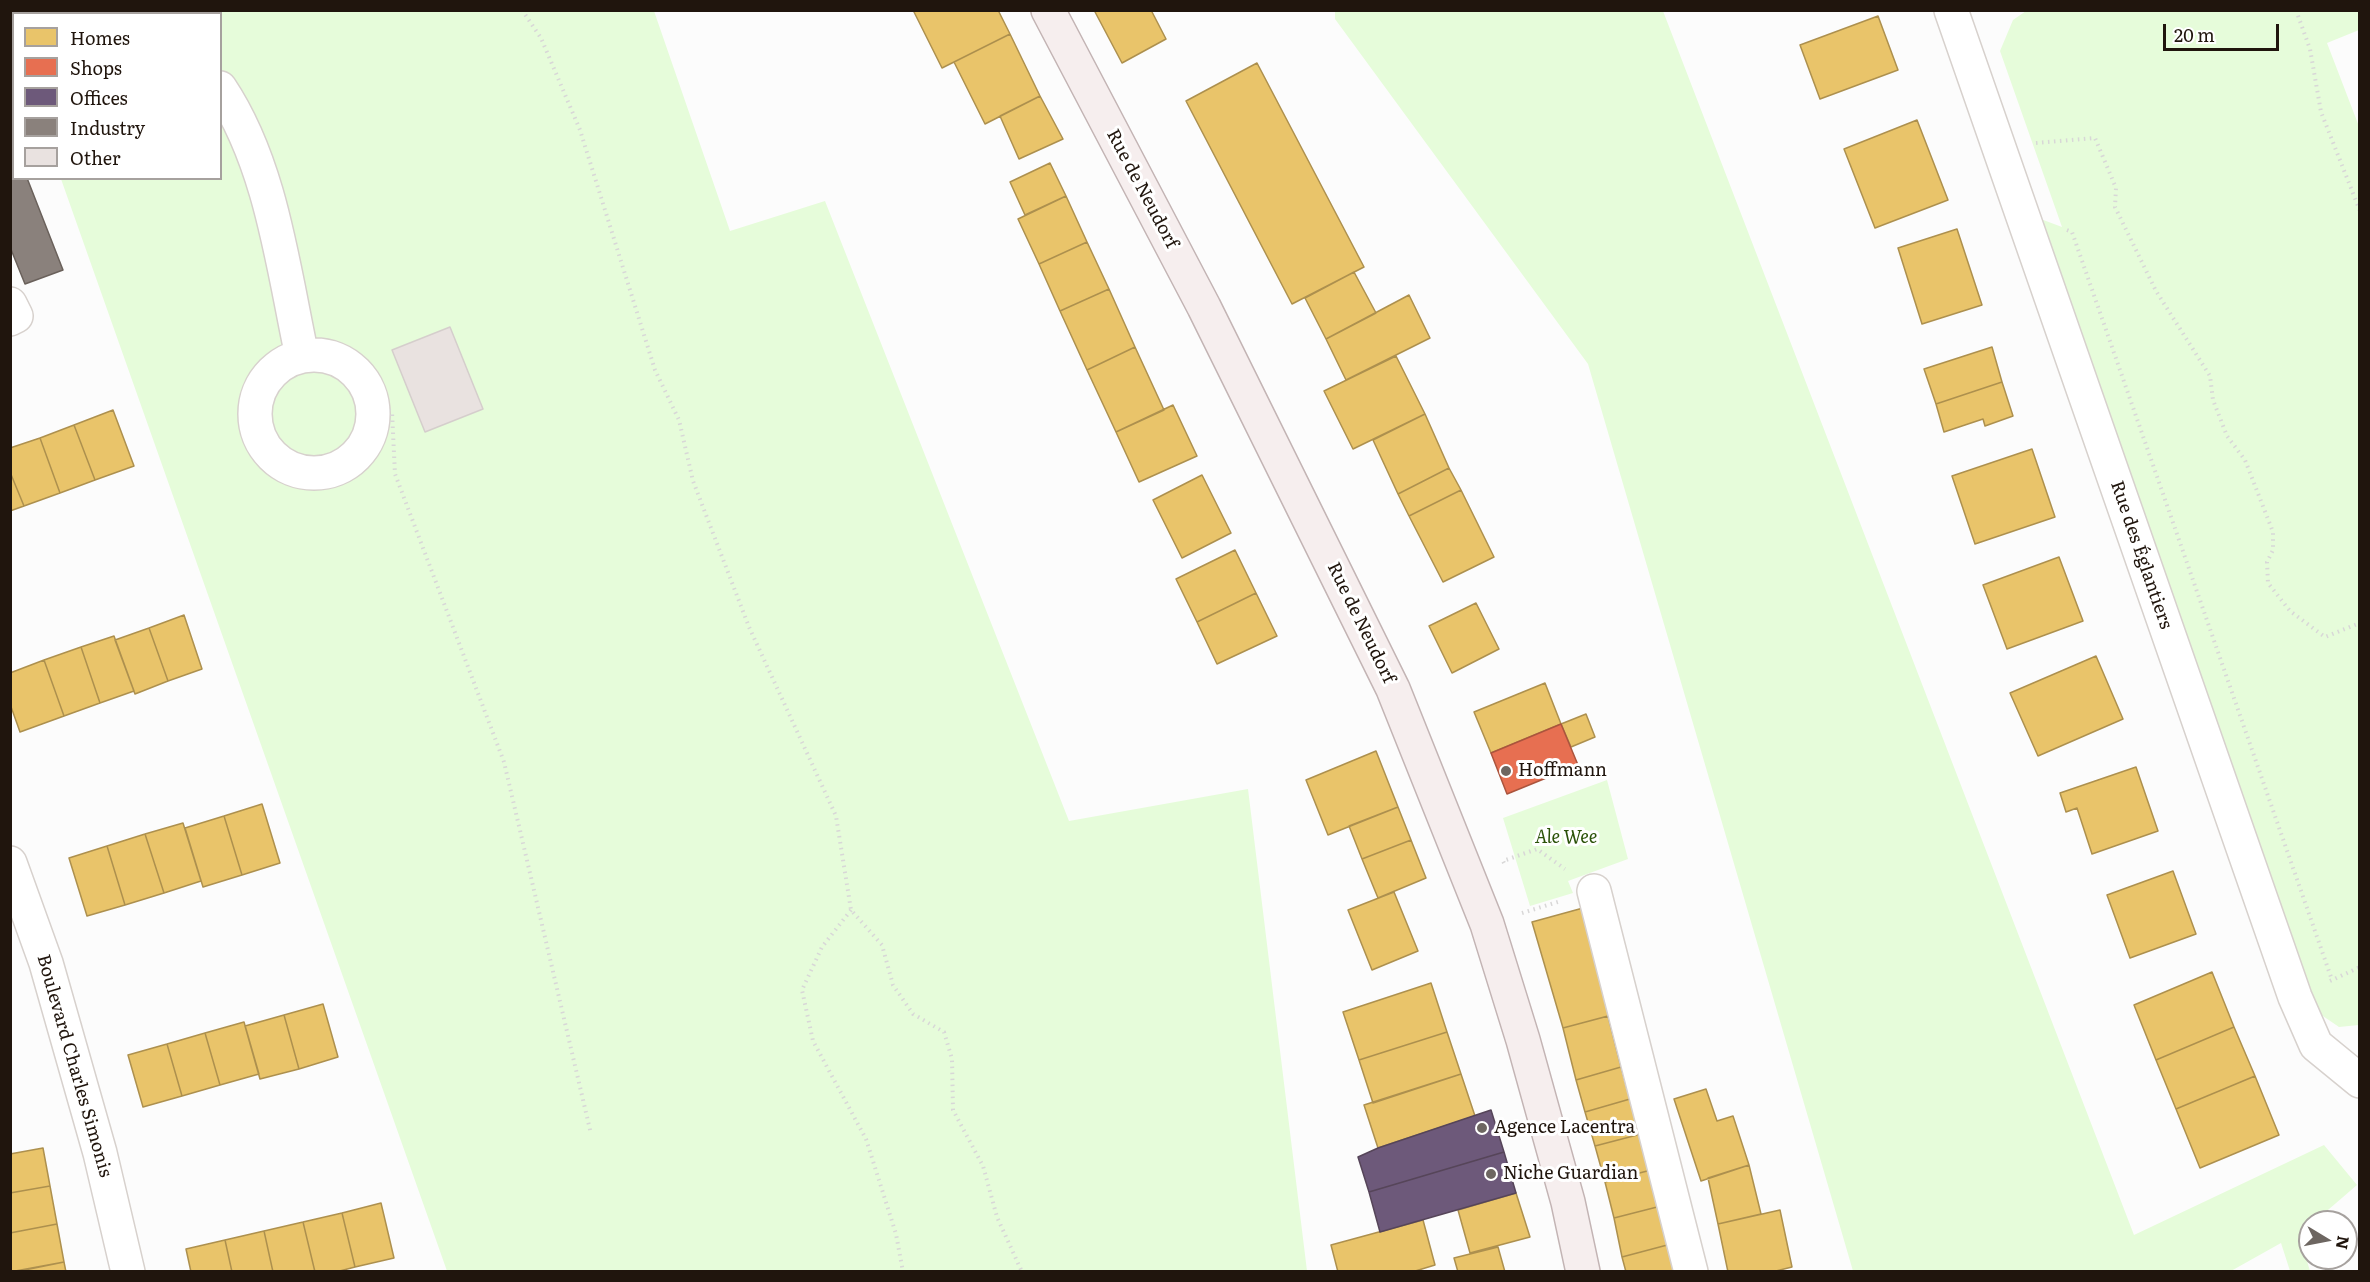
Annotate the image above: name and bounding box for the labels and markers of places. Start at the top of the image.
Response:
place label: Hoffmann [1518,760,1607,782]
marker: Hoffmann [1499,764,1513,778]
place label: Agence Lacentra [1494,1117,1635,1139]
marker: Agence Lacentra [1475,1121,1489,1135]
place label: Niche Guardian [1503,1163,1638,1185]
marker: Niche Guardian [1484,1167,1498,1181]

